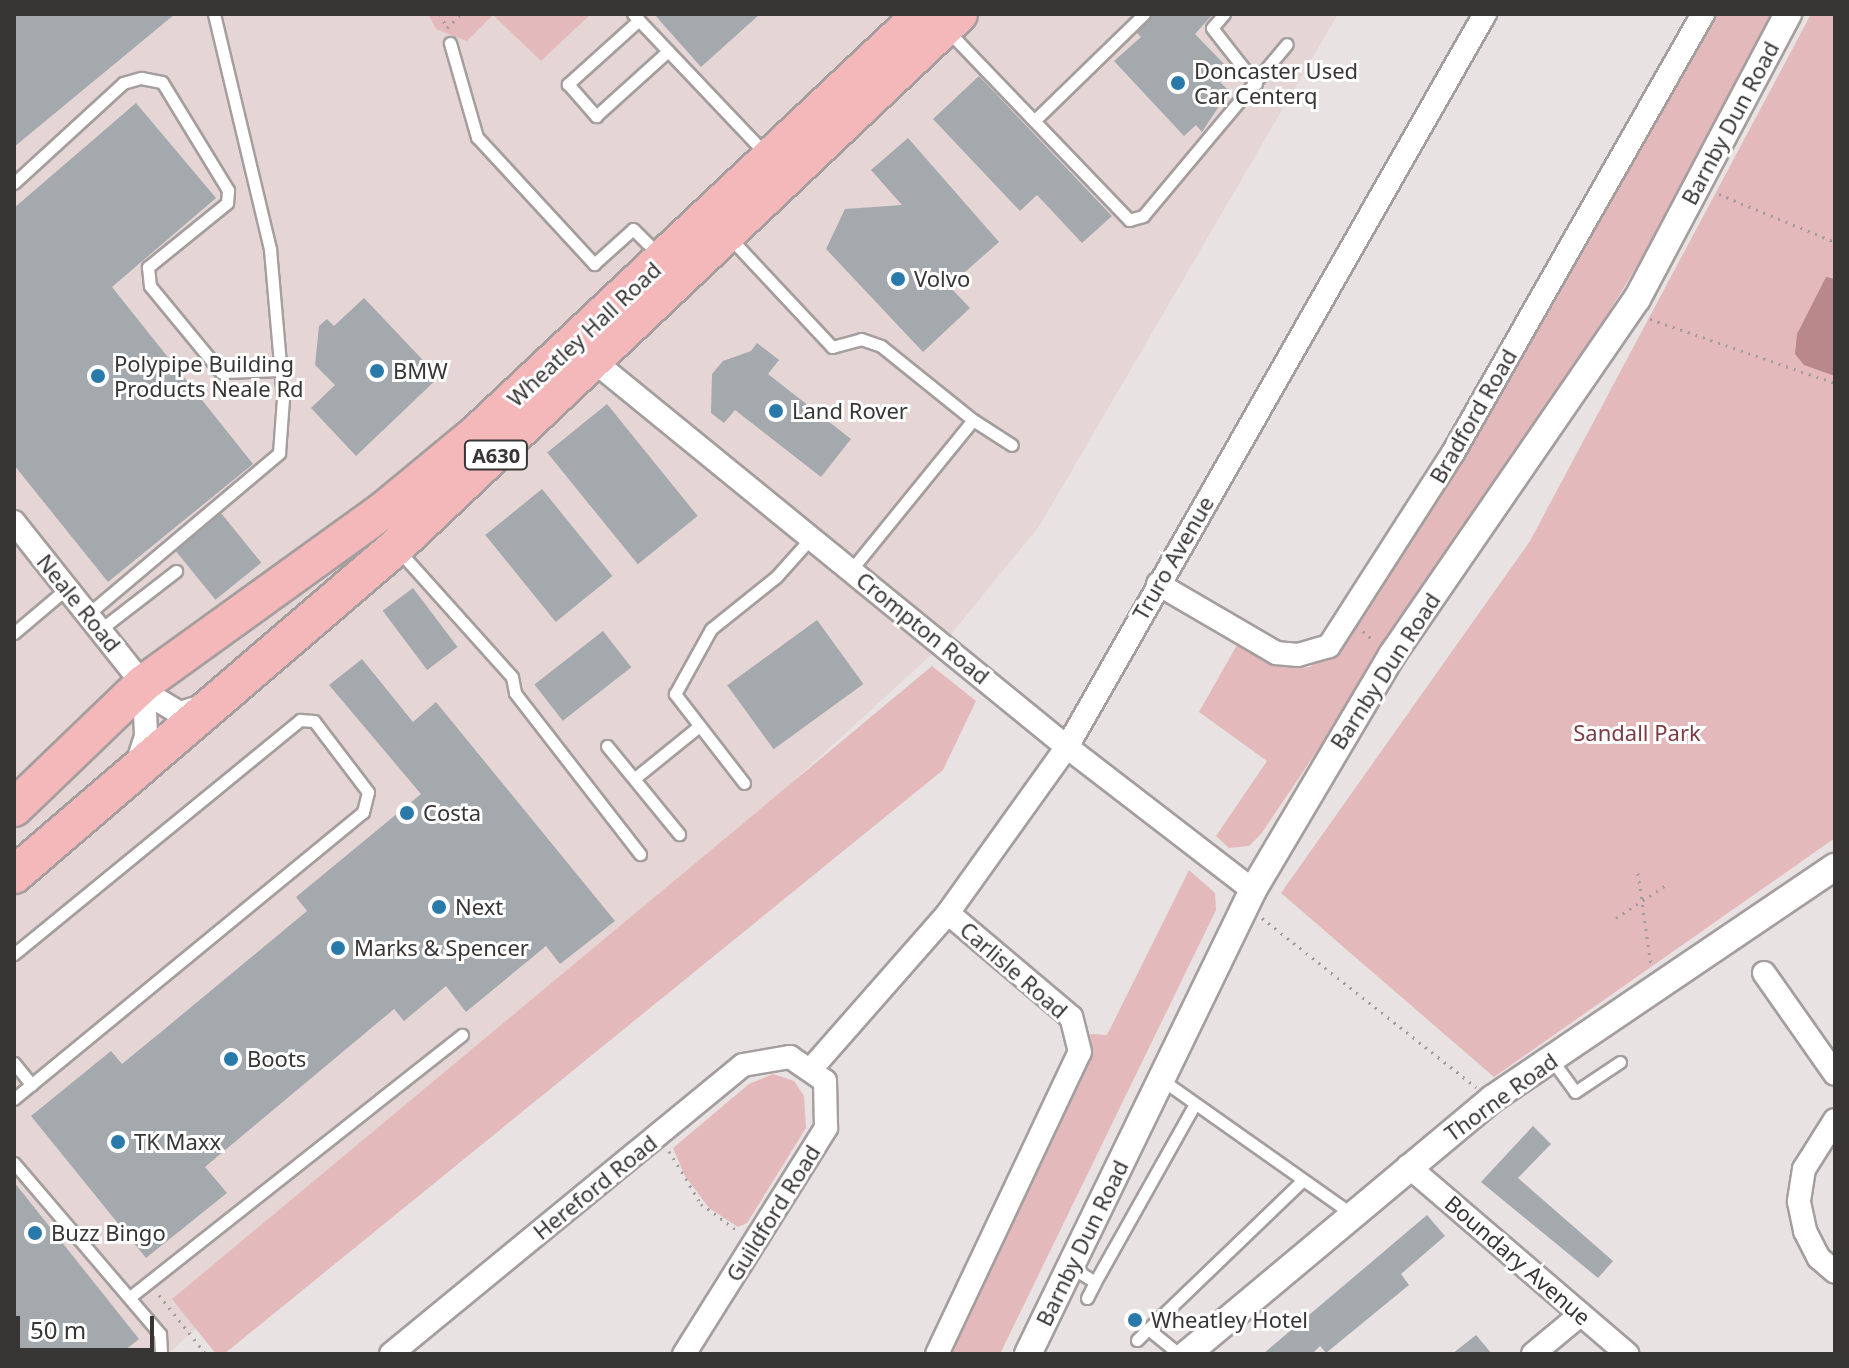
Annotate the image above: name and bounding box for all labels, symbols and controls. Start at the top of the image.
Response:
street label: Barnby Dun Road [1676,37,1784,209]
place label: Doncaster Used Car Centerq [1194,57,1358,108]
marker: Doncaster Used Car Centerq [1169,74,1187,92]
street label: Wheatley Hall Road [502,256,666,412]
place label: Volvo [914,266,970,292]
marker: Volvo [889,270,907,288]
street label: Bradford Road [1424,344,1522,488]
place label: Polypipe Building Products Neale Rd [114,350,304,402]
place label: BMW [393,358,448,384]
marker: BMW [368,362,386,380]
marker: Polypipe Building Products Neale Rd [89,367,107,385]
place label: Land Rover [792,398,908,424]
marker: Land Rover [767,402,785,420]
road number: A630 [462,439,530,471]
street label: Truro Avenue [1127,491,1219,625]
street label: Neale Road [32,549,126,657]
street label: Crompton Road [851,566,995,690]
street label: Barnby Dun Road [1325,588,1445,754]
park label: Sandall Park [1573,720,1701,746]
place label: Costa [423,800,481,826]
marker: Costa [398,804,416,822]
place label: Next [455,894,503,920]
marker: Next [430,898,448,916]
street label: Carlisle Road [955,916,1073,1024]
place label: Marks & Spencer [354,935,529,961]
marker: Marks & Spencer [329,939,347,957]
place label: Boots [247,1046,306,1072]
street label: Thorne Road [1440,1047,1562,1147]
marker: Boots [222,1050,240,1068]
place label: TK Maxx [134,1129,221,1155]
street label: Hereford Road [528,1129,662,1245]
marker: TK Maxx [109,1133,127,1151]
street label: Guildford Road [720,1140,826,1286]
street label: Barnby Dun Road [1030,1156,1134,1330]
street label: Boundary Avenue [1440,1190,1596,1330]
place label: Buzz Bingo [51,1220,166,1246]
marker: Buzz Bingo [26,1224,44,1242]
scale bar [20,1300,158,1350]
place label: Wheatley Hotel [1151,1307,1308,1333]
marker: Wheatley Hotel [1126,1311,1144,1329]
text: 50 m [30,1313,86,1346]

